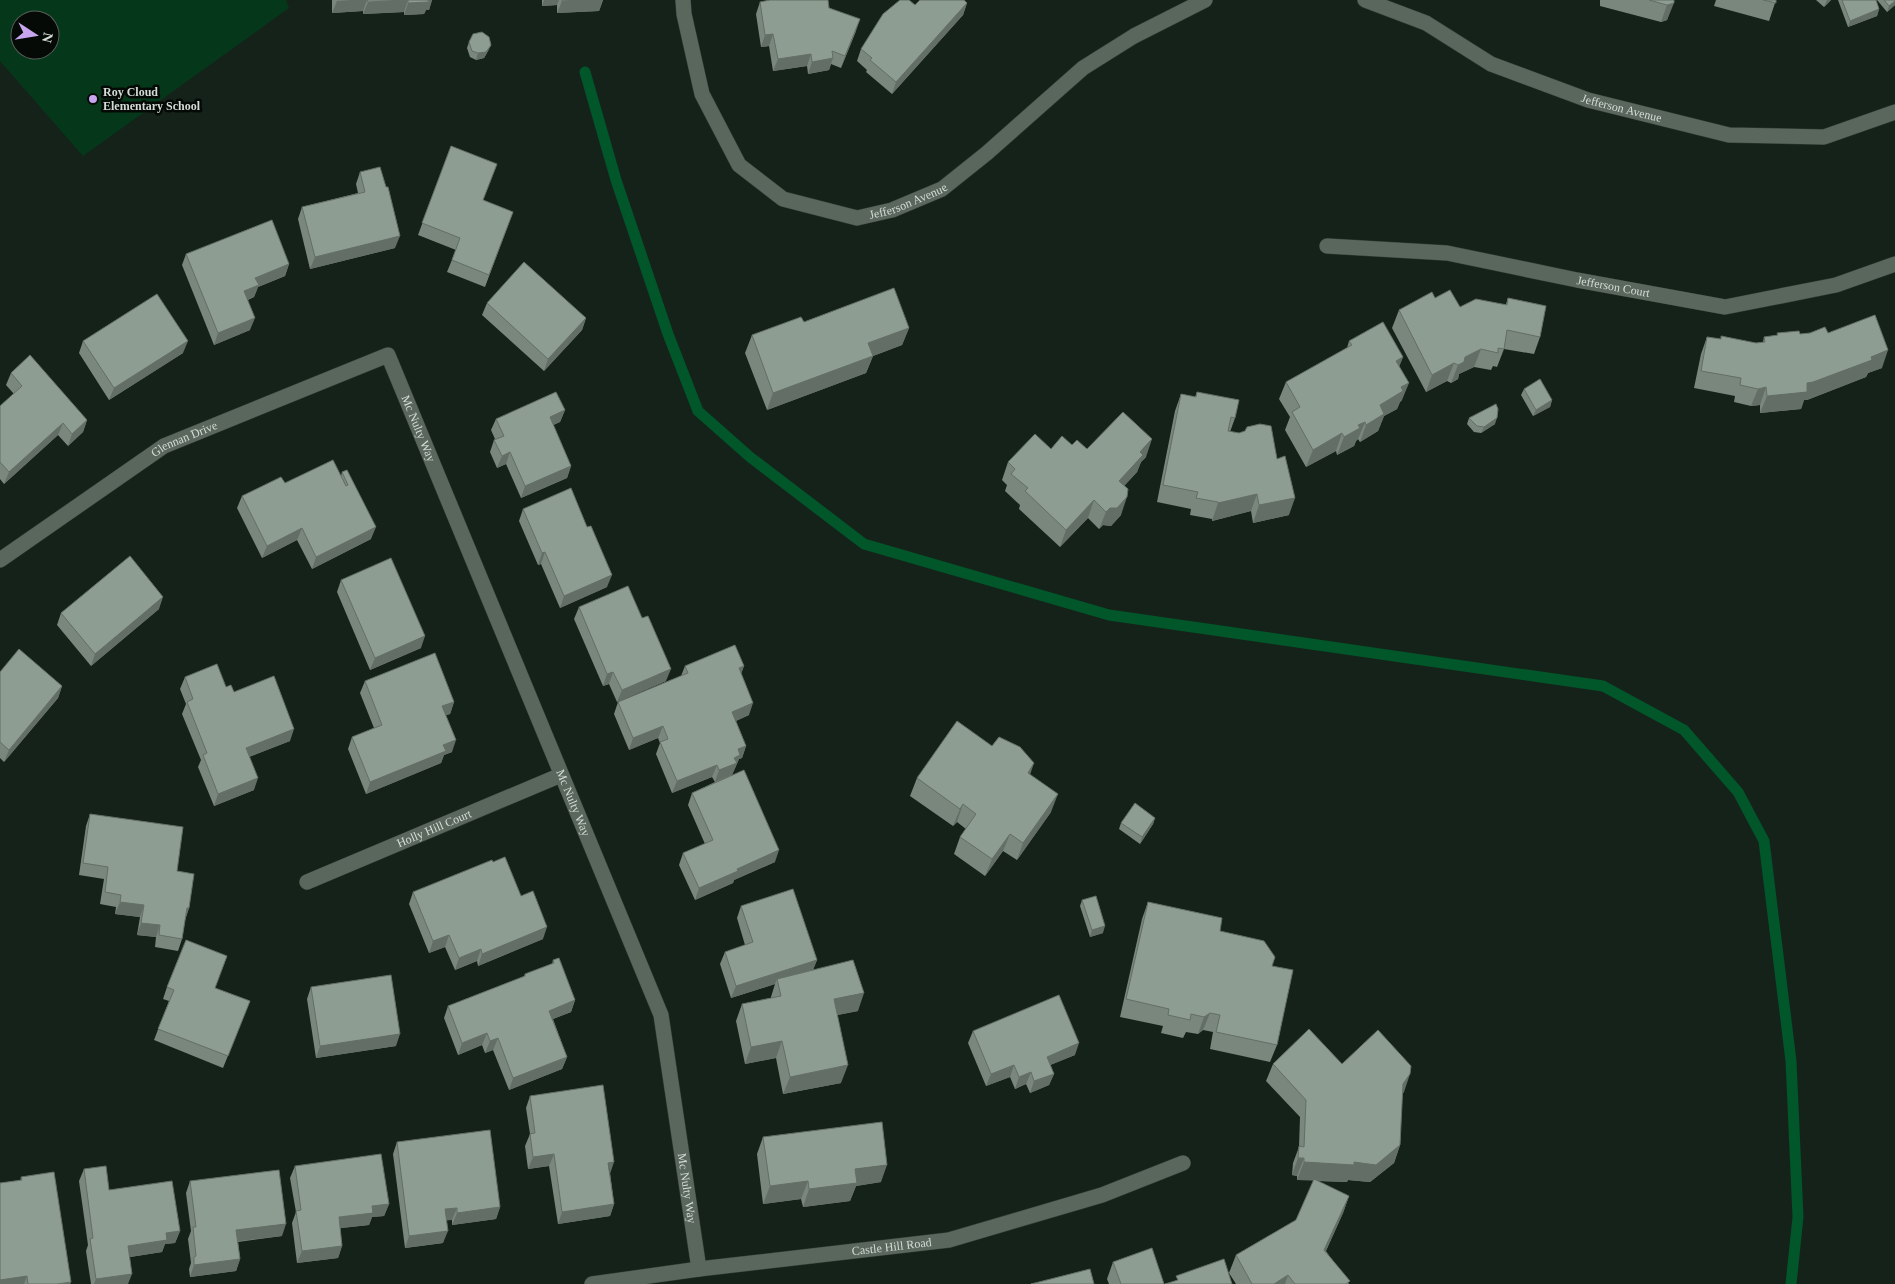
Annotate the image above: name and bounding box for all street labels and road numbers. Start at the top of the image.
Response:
street label: Jefferson Avenue [1579,91,1663,125]
street label: Jefferson Avenue [868,180,950,222]
street label: Jefferson Court [1576,273,1652,300]
street label: Mc Nulty Way [398,393,438,464]
street label: Glennan Drive [148,418,219,460]
street label: Mc Nulty Way [553,767,593,838]
street label: Holly Hill Court [395,806,474,850]
street label: Mc Nulty Way [675,1152,699,1224]
street label: Castle Hill Road [851,1235,932,1258]

